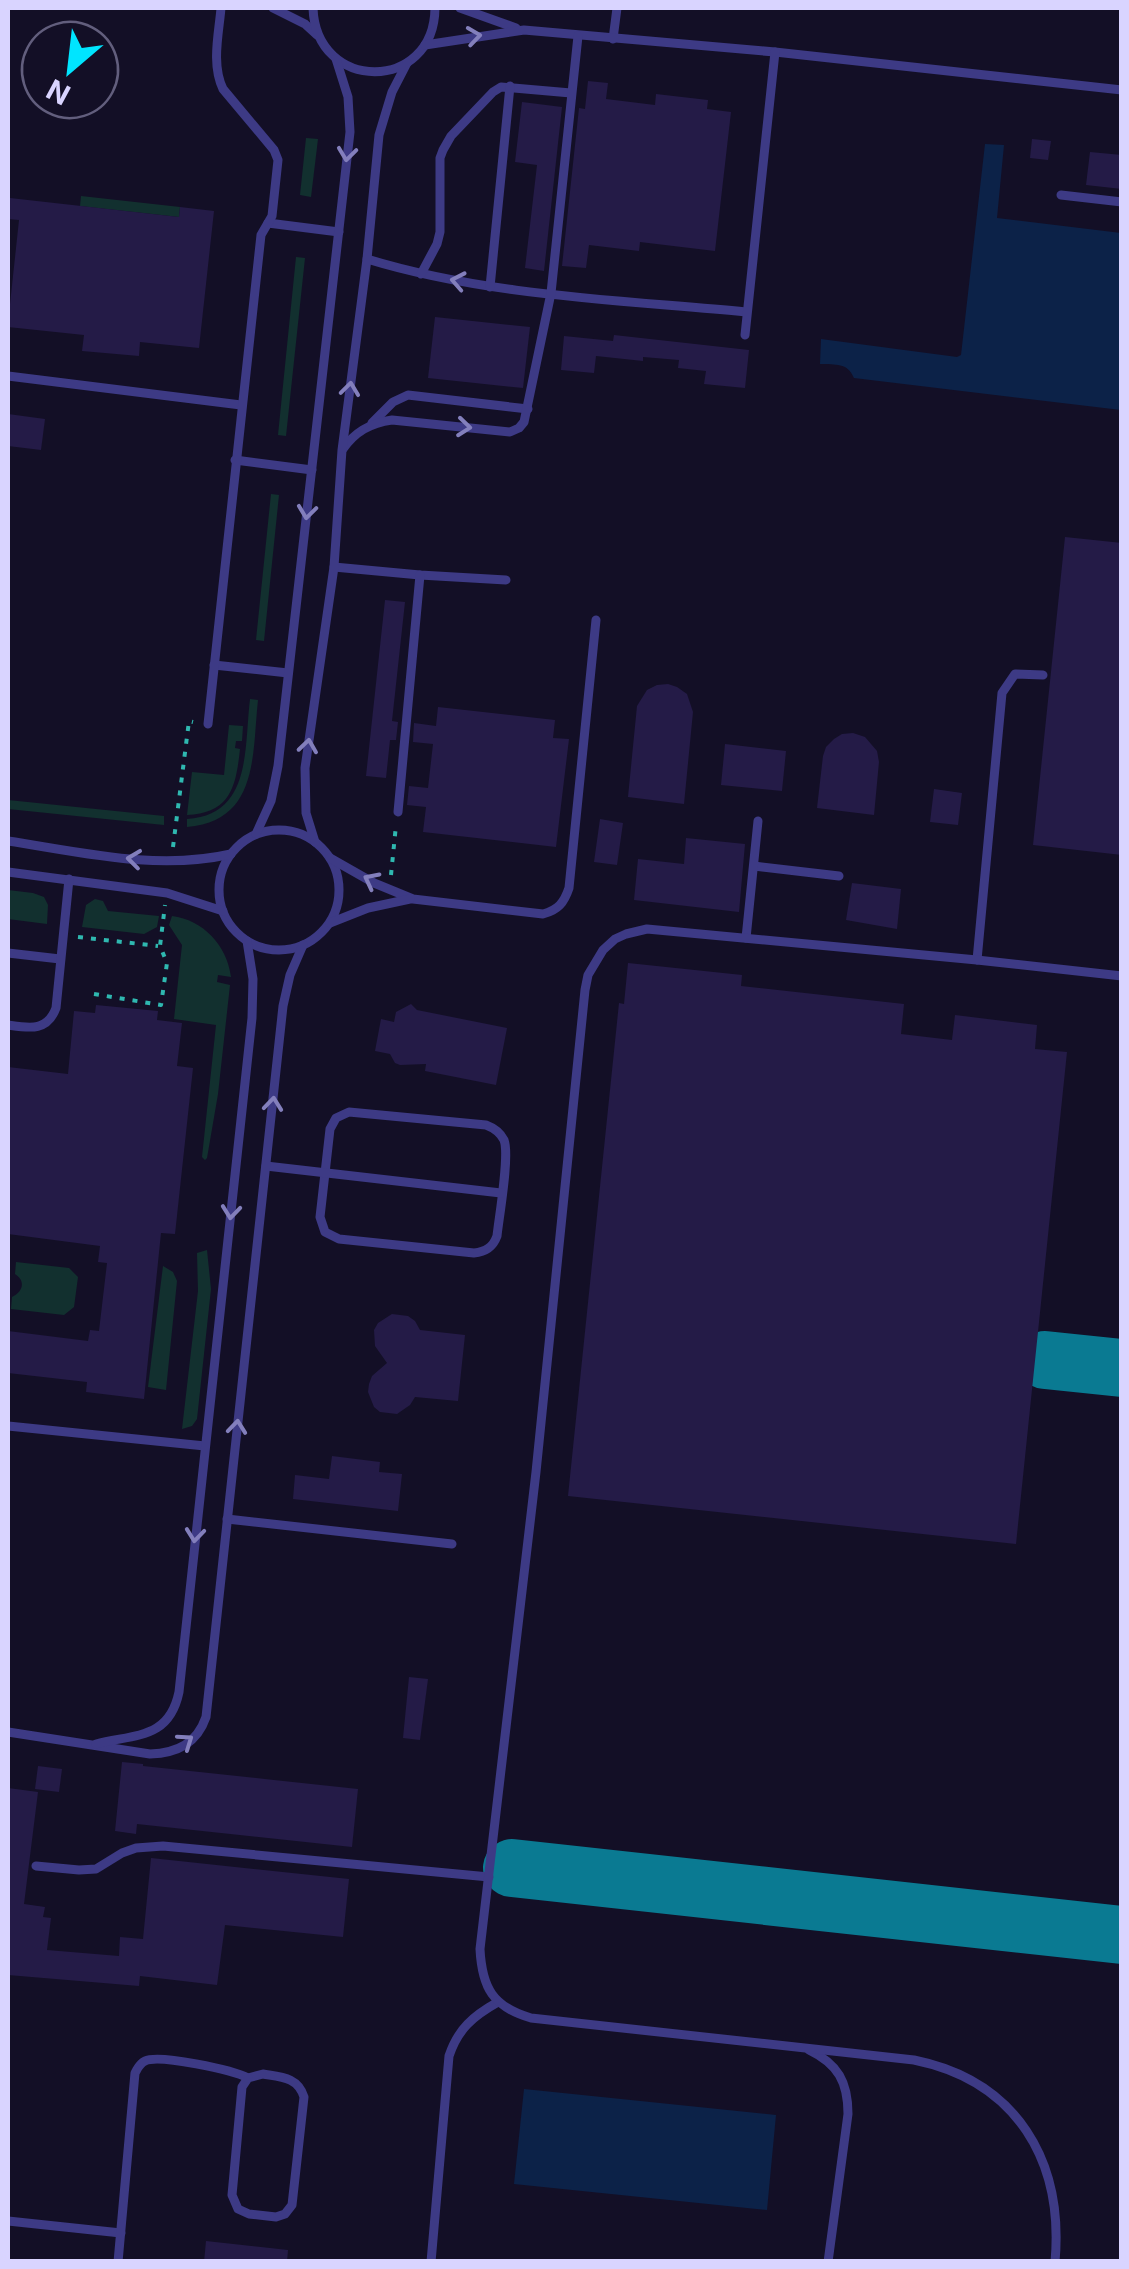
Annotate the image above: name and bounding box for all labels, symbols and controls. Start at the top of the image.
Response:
north arrow [20,20,120,120]
one-way arrow [466,27,483,48]
text: N [41,72,76,112]
one-way arrow [337,146,358,162]
one-way arrow [450,271,467,292]
one-way arrow [339,380,360,396]
one-way arrow [456,416,472,437]
one-way arrow [297,504,318,520]
one-way arrow [297,738,318,754]
one-way arrow [126,849,142,870]
one-way arrow [363,873,381,892]
one-way arrow [261,1096,283,1112]
one-way arrow [220,1204,242,1220]
one-way arrow [226,1419,248,1435]
one-way arrow [185,1527,207,1543]
one-way arrow [175,1735,193,1754]

